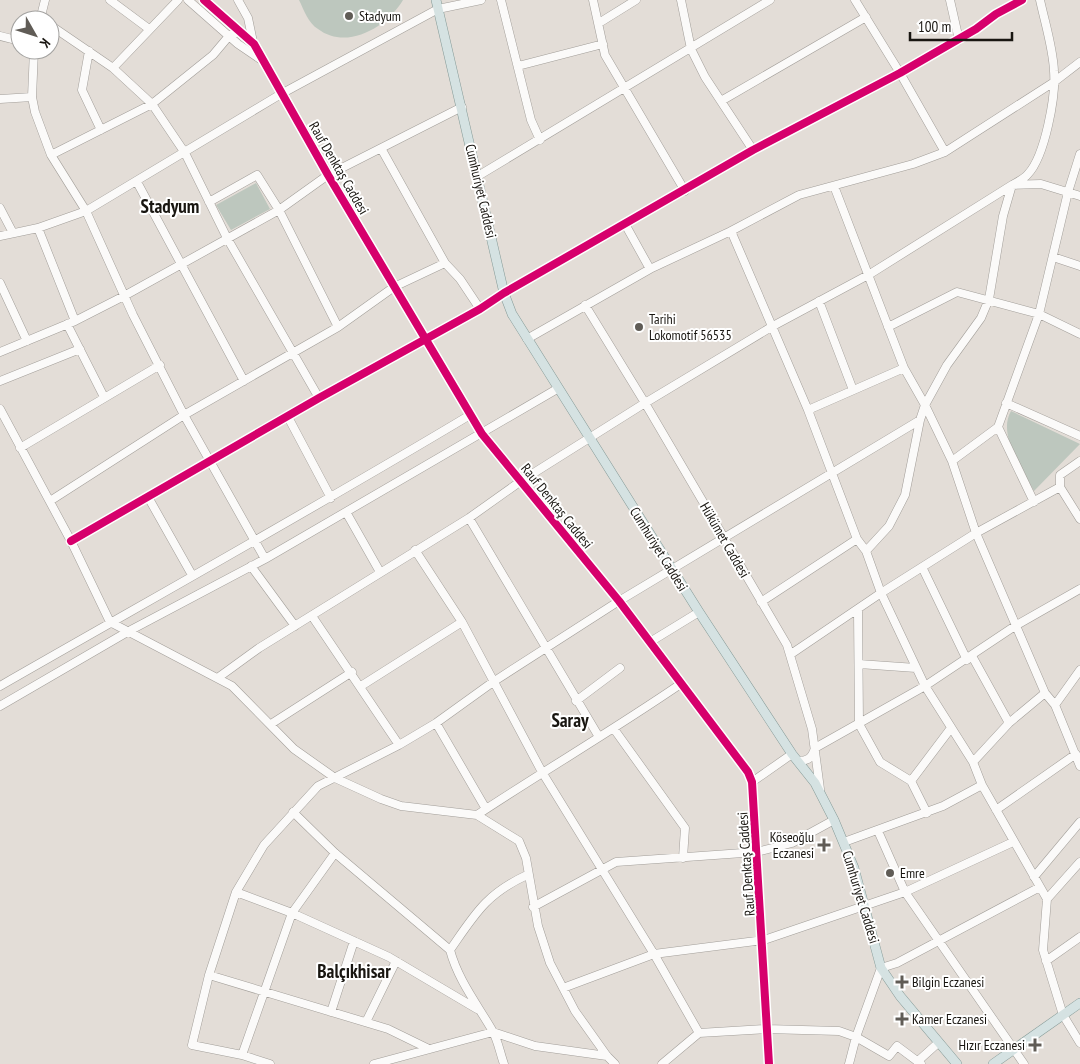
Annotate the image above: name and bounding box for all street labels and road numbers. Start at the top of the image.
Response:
street label: Rauf Denktaş Caddesi [305,118,373,218]
street label: Cumhuriyet Caddesi [461,142,501,240]
street label: Rauf Denktaş Caddesi [517,460,597,552]
street label: Hükümet Caddesi [696,499,754,581]
street label: Cumhuriyet Caddesi [626,504,692,594]
street label: Rauf Denktaş Caddesi [733,811,759,917]
street label: Cumhuriyet Caddesi [838,849,884,945]

